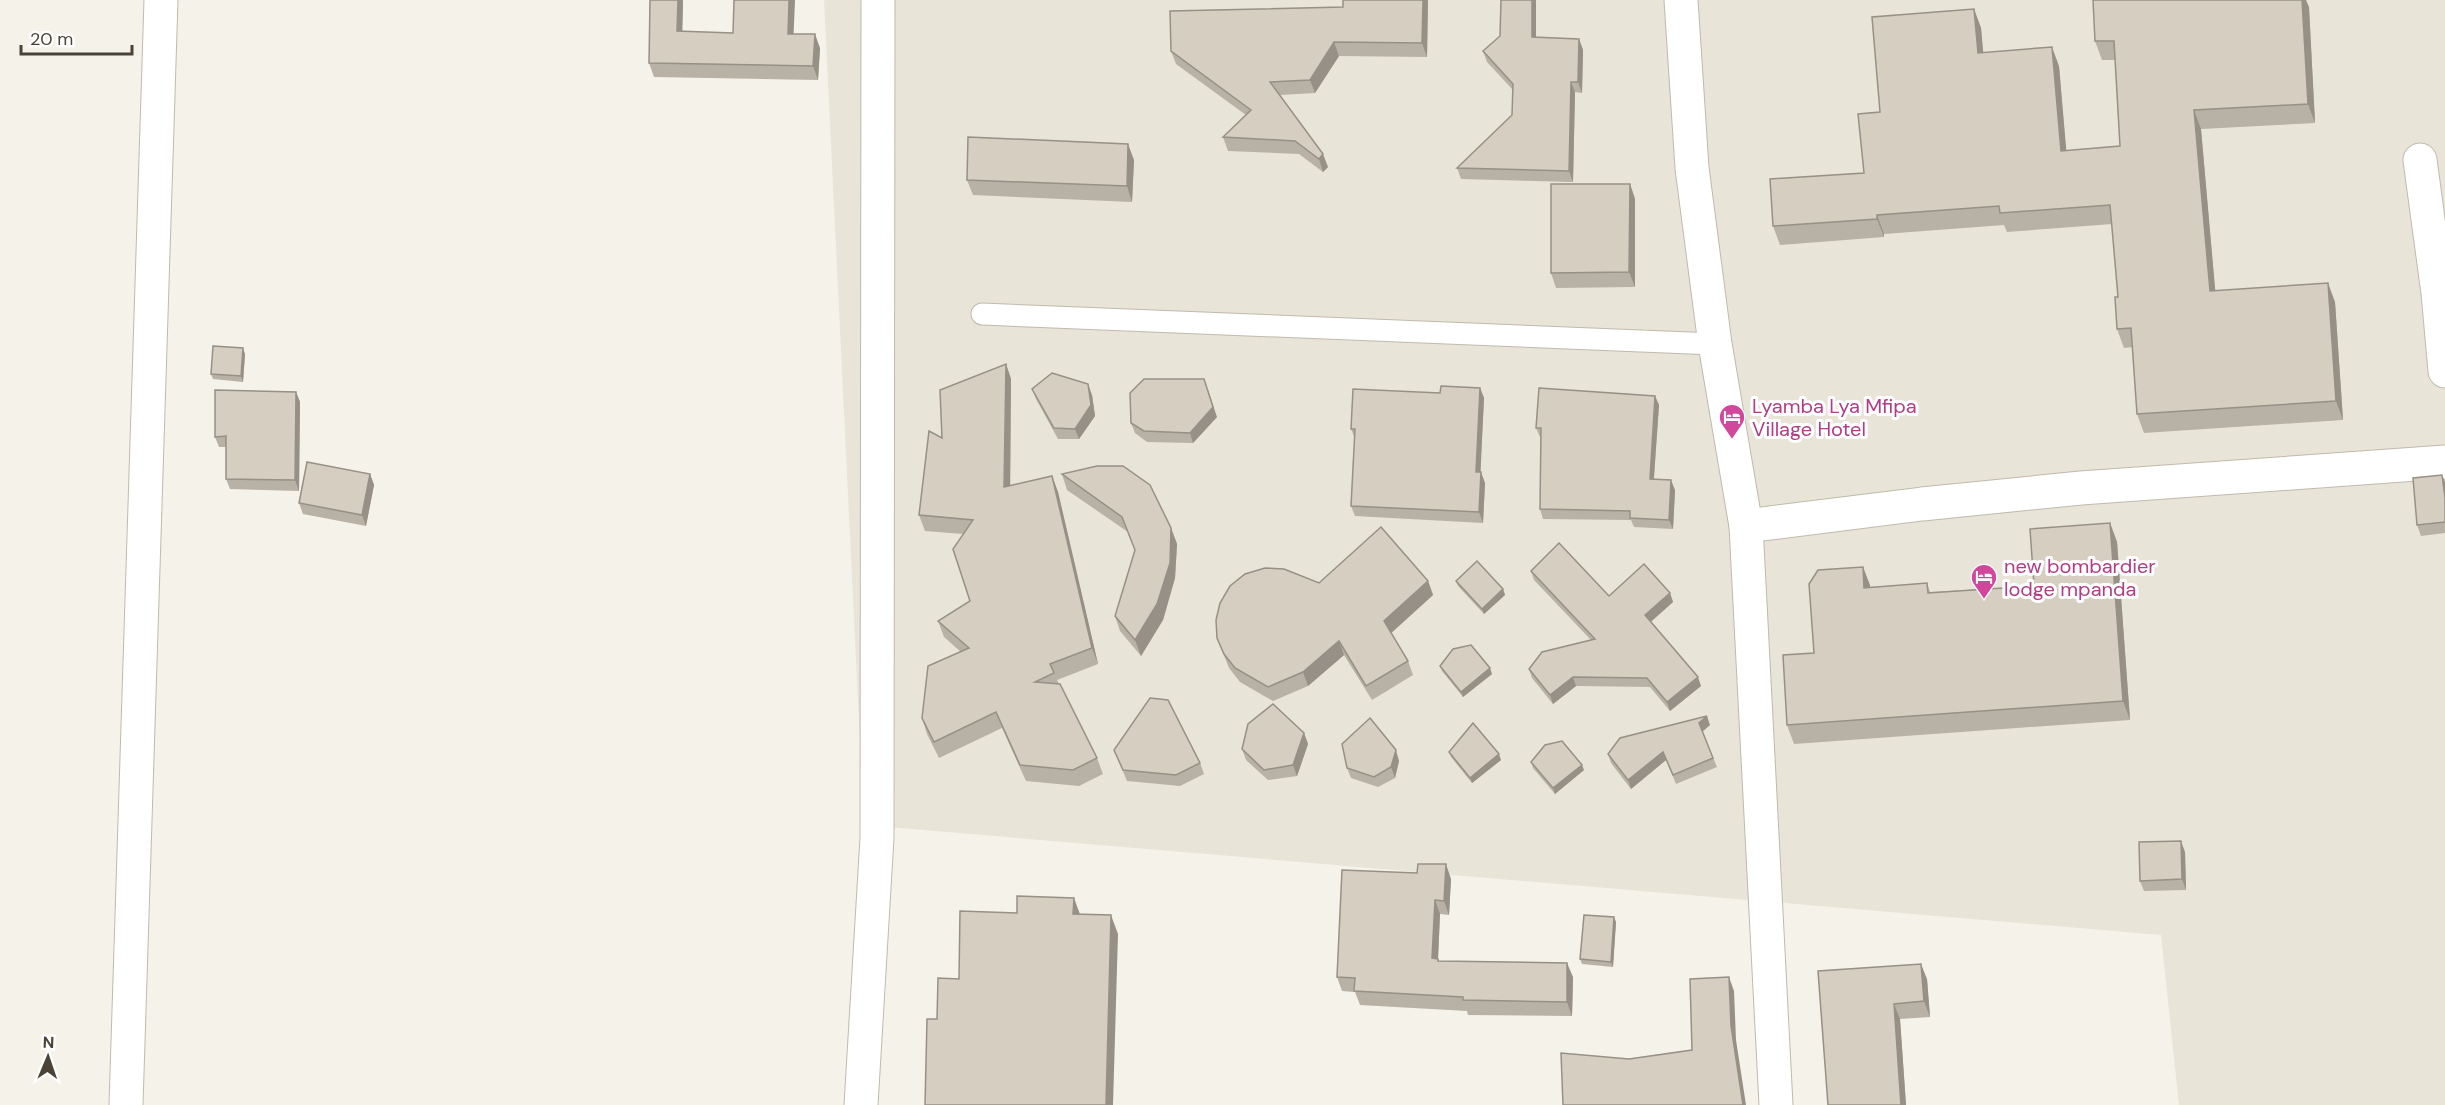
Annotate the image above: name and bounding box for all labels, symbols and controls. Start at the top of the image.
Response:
scale bar [21,18,132,56]
text: 20 m [30,27,73,51]
place label: Lyamba Lya Mfipa Village Hotel [1752,393,1917,442]
hotel icon: Lyamba Lya Mfipa Village Hotel [1717,402,1747,440]
place label: new bombardier lodge mpanda [2004,553,2156,602]
hotel icon: new bombardier lodge mpanda [1969,562,1999,600]
north arrow [18,1027,78,1087]
text: N [42,1032,55,1053]

